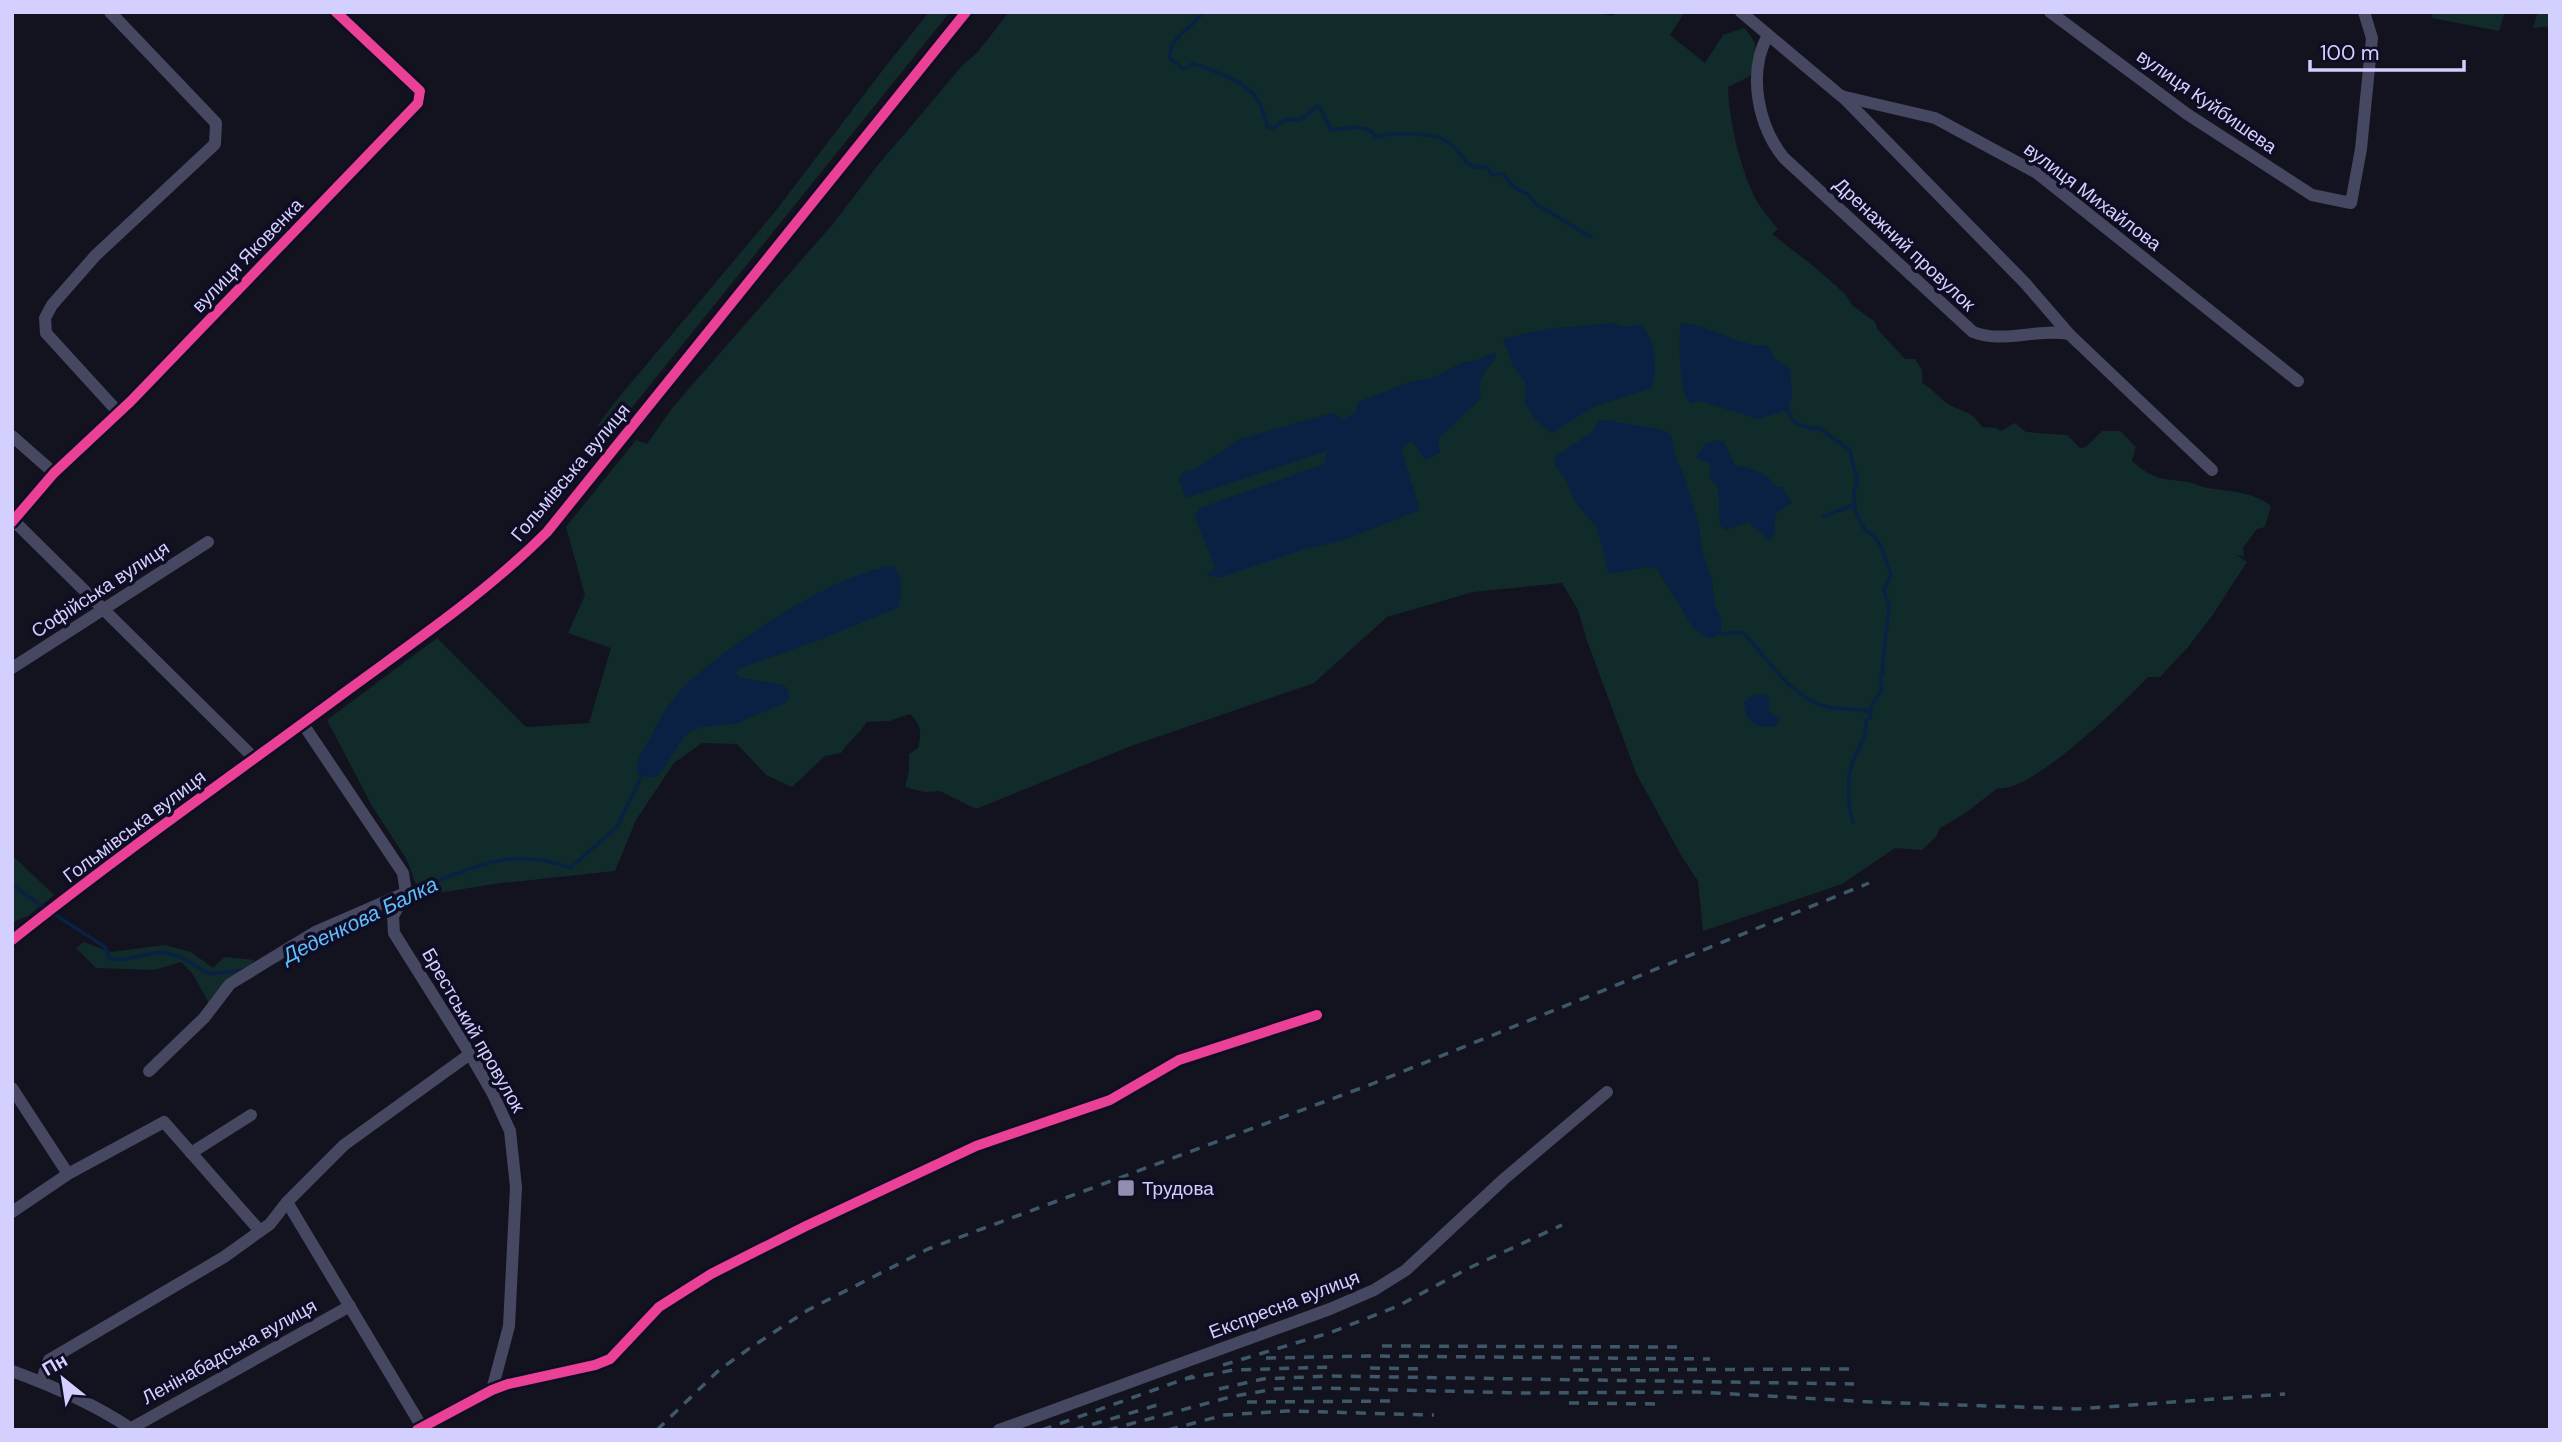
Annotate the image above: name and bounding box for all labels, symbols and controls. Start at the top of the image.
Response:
scale bar [2310,28,2464,72]
text: 100 m [2320,39,2380,67]
street label: вулиця Куйбишева [2132,44,2282,159]
street label: вулиця Михайлова [2019,136,2167,257]
street label: Дренажний провулок [1829,172,1981,317]
street label: вулиця Яковенка [186,192,309,318]
street label: Гольмівська вулиця [505,398,635,547]
street label: Софійська вулиця [26,535,174,644]
street label: Гольмівська вулиця [58,764,211,888]
water label: Деденкова Балка [276,870,442,971]
street label: Брестський провулок [416,943,531,1118]
place label: Трудова [1142,1176,1214,1201]
marker: Трудова [1116,1178,1136,1198]
street label: Експресна вулиця [1205,1264,1363,1345]
street label: Ленінабадська вулиця [137,1293,321,1410]
north arrow [28,1344,98,1414]
text: Пн [38,1348,72,1382]

